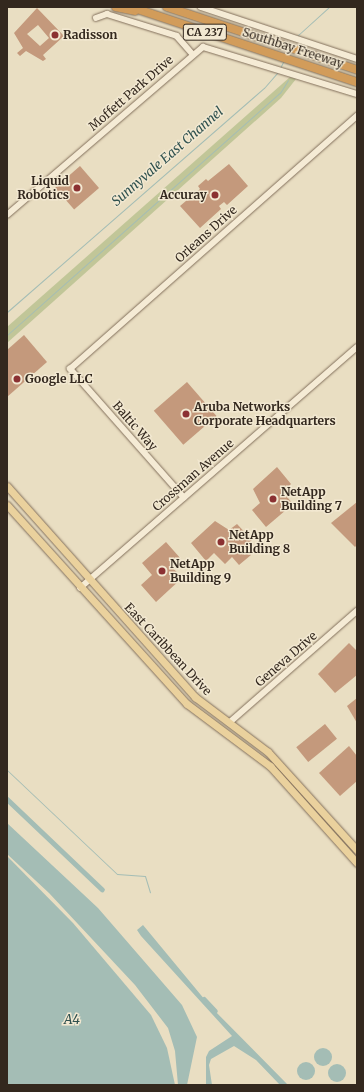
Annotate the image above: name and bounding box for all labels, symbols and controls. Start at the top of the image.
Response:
road number: CA 237 [182,23,228,41]
street label: Southbay Freeway [241,25,345,71]
place label: Radisson [63,28,118,42]
marker: Radisson [50,30,60,40]
street label: Moffett Park Drive [86,52,176,134]
water label: Sunnyvale East Channel [109,104,227,210]
place label: Liquid Robotics [17,174,69,202]
marker: Liquid Robotics [72,183,82,193]
place label: Accuray [160,188,207,202]
marker: Accuray [210,190,220,200]
street label: Orleans Drive [172,203,240,265]
place label: Google LLC [25,372,93,386]
marker: Google LLC [12,374,22,384]
street label: Baltic Way [110,398,160,454]
place label: Aruba Networks Corporate Headquarters [194,400,336,428]
marker: Aruba Networks Corporate Headquarters [181,409,191,419]
street label: Crossman Avenue [150,436,236,514]
place label: NetApp Building 7 [281,485,342,513]
marker: NetApp Building 7 [268,494,278,504]
place label: NetApp Building 8 [229,528,290,556]
marker: NetApp Building 8 [216,537,226,547]
place label: NetApp Building 9 [170,557,231,585]
marker: NetApp Building 9 [157,566,167,576]
street label: East Caribbean Drive [122,600,214,698]
street label: Geneva Drive [252,628,320,690]
water label: A4 [64,1012,80,1028]

